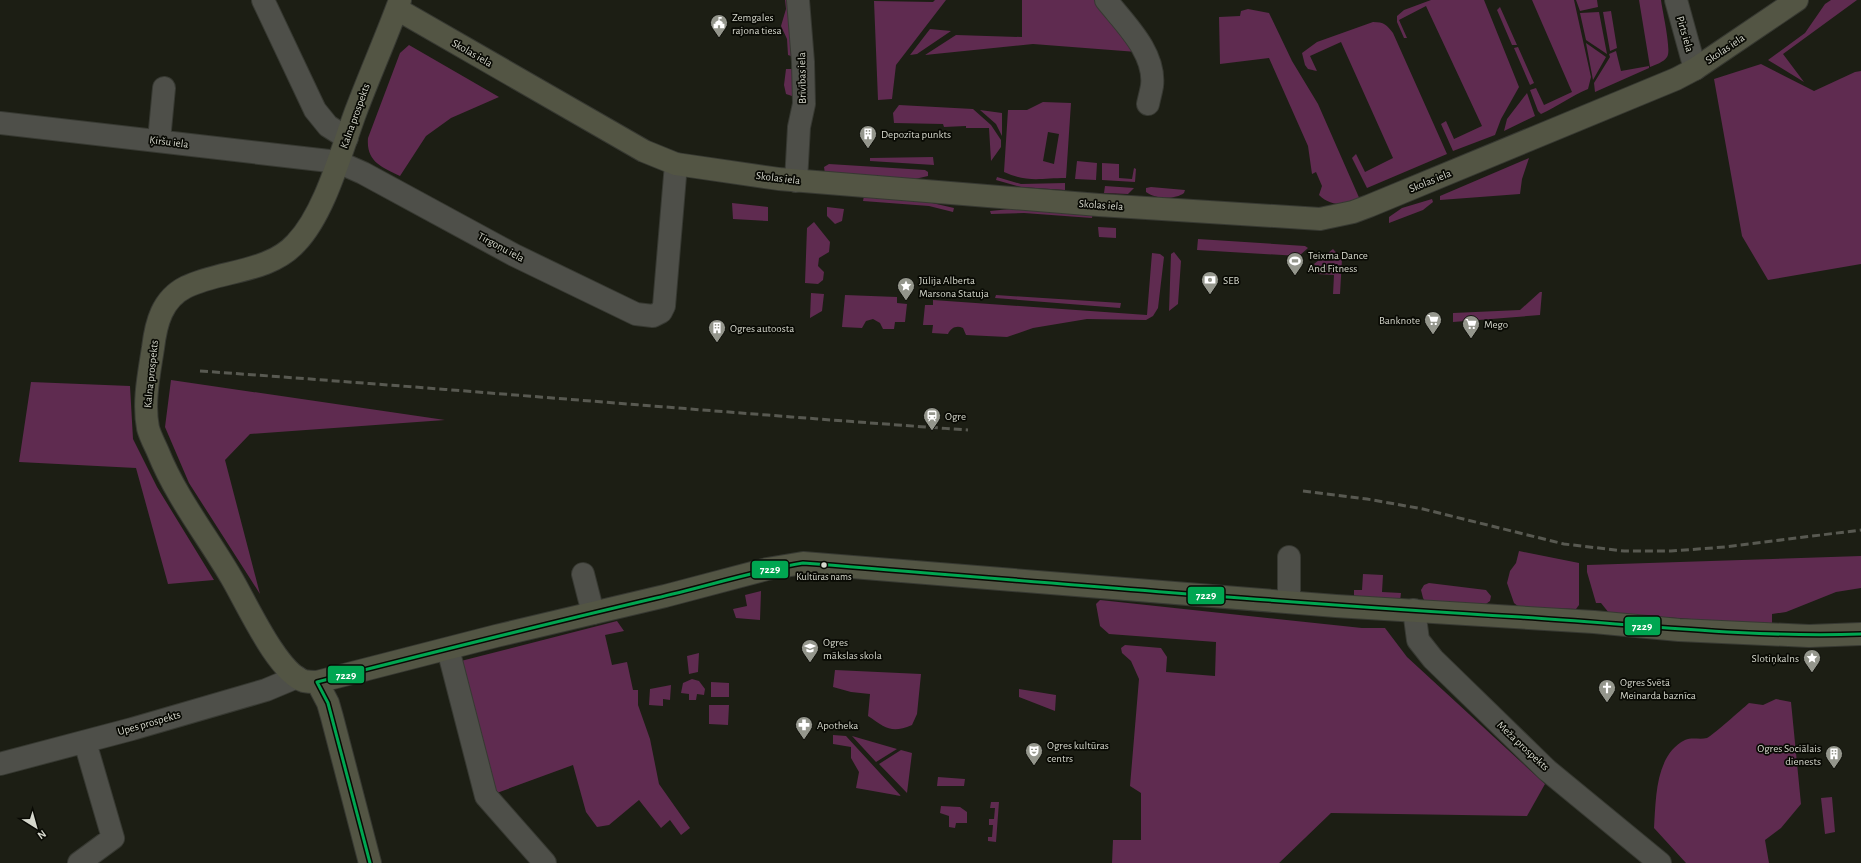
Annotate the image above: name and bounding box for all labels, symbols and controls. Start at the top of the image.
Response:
place label: Zemgales rajona tiesa [732,12,782,36]
public building icon: Zemgales rajona tiesa [709,13,729,38]
street label: Pirts iela [1675,15,1695,53]
street label: Skolas iela [1703,32,1747,66]
street label: Skolas iela [450,37,494,69]
street label: Brīvības iela [796,52,808,104]
street label: Kalna prospekts [338,82,372,150]
building icon: Depozīta punkts [858,124,878,149]
place label: Depozīta punkts [881,129,951,140]
street label: Ķiršu iela [149,134,189,151]
street label: Skolas iela [1407,168,1453,194]
street label: Skolas iela [755,170,801,186]
street label: Skolas iela [1078,198,1124,212]
street label: Tirgoņu iela [475,230,526,265]
place label: Teixma Dance And Fitness [1308,250,1368,274]
sports icon: Teixma Dance And Fitness [1285,251,1305,276]
bank icon: SEB [1200,270,1220,295]
place label: Jūlija Alberta Marsona Statuja [919,275,989,299]
place label: SEB [1223,275,1239,286]
place icon: Jūlija Alberta Marsona Statuja [896,276,916,301]
supermarket icon: Banknote [1423,310,1443,335]
supermarket icon: Mego [1461,314,1481,339]
place label: Banknote [1379,315,1420,326]
building icon: Ogres autoosta [707,318,727,343]
place label: Mego [1484,319,1508,330]
place label: Ogres autoosta [730,323,794,334]
street label: Kalna prospekts [142,340,160,408]
station icon: Ogre [922,406,942,431]
place label: Ogre [945,411,966,422]
line badge: 7229 [751,560,789,579]
marker: Kultūras nams [819,560,829,570]
text: 7229 [760,564,780,575]
place label: Kultūras nams [796,572,852,582]
line badge: 7229 [1187,586,1225,605]
text: 7229 [1196,590,1216,601]
line badge: 7229 [1624,616,1661,636]
text: 7229 [1632,621,1652,632]
place label: Ogres mākslas skola [823,637,882,661]
school or university icon: Ogres mākslas skola [800,638,820,663]
place icon: Slotiņkalns [1802,648,1822,673]
place label: Slotiņkalns [1752,653,1799,665]
line badge: 7229 [327,665,365,684]
text: 7229 [336,670,356,681]
place label: Ogres Svētā Meinarda baznīca [1620,677,1696,701]
church icon: Ogres Svētā Meinarda baznīca [1597,678,1617,703]
street label: Upes prospekts [116,709,182,737]
pharmacy icon: Apotheka [794,715,814,740]
street label: Meža prospekts [1495,719,1551,773]
place label: Apotheka [817,720,858,731]
place label: Ogres kultūras centrs [1047,740,1109,764]
theatre icon: Ogres kultūras centrs [1024,741,1044,766]
place label: Ogres Sociālais dienests [1757,743,1821,767]
building icon: Ogres Sociālais dienests [1824,744,1844,769]
north arrow [16,807,56,847]
text: N [35,828,48,841]

